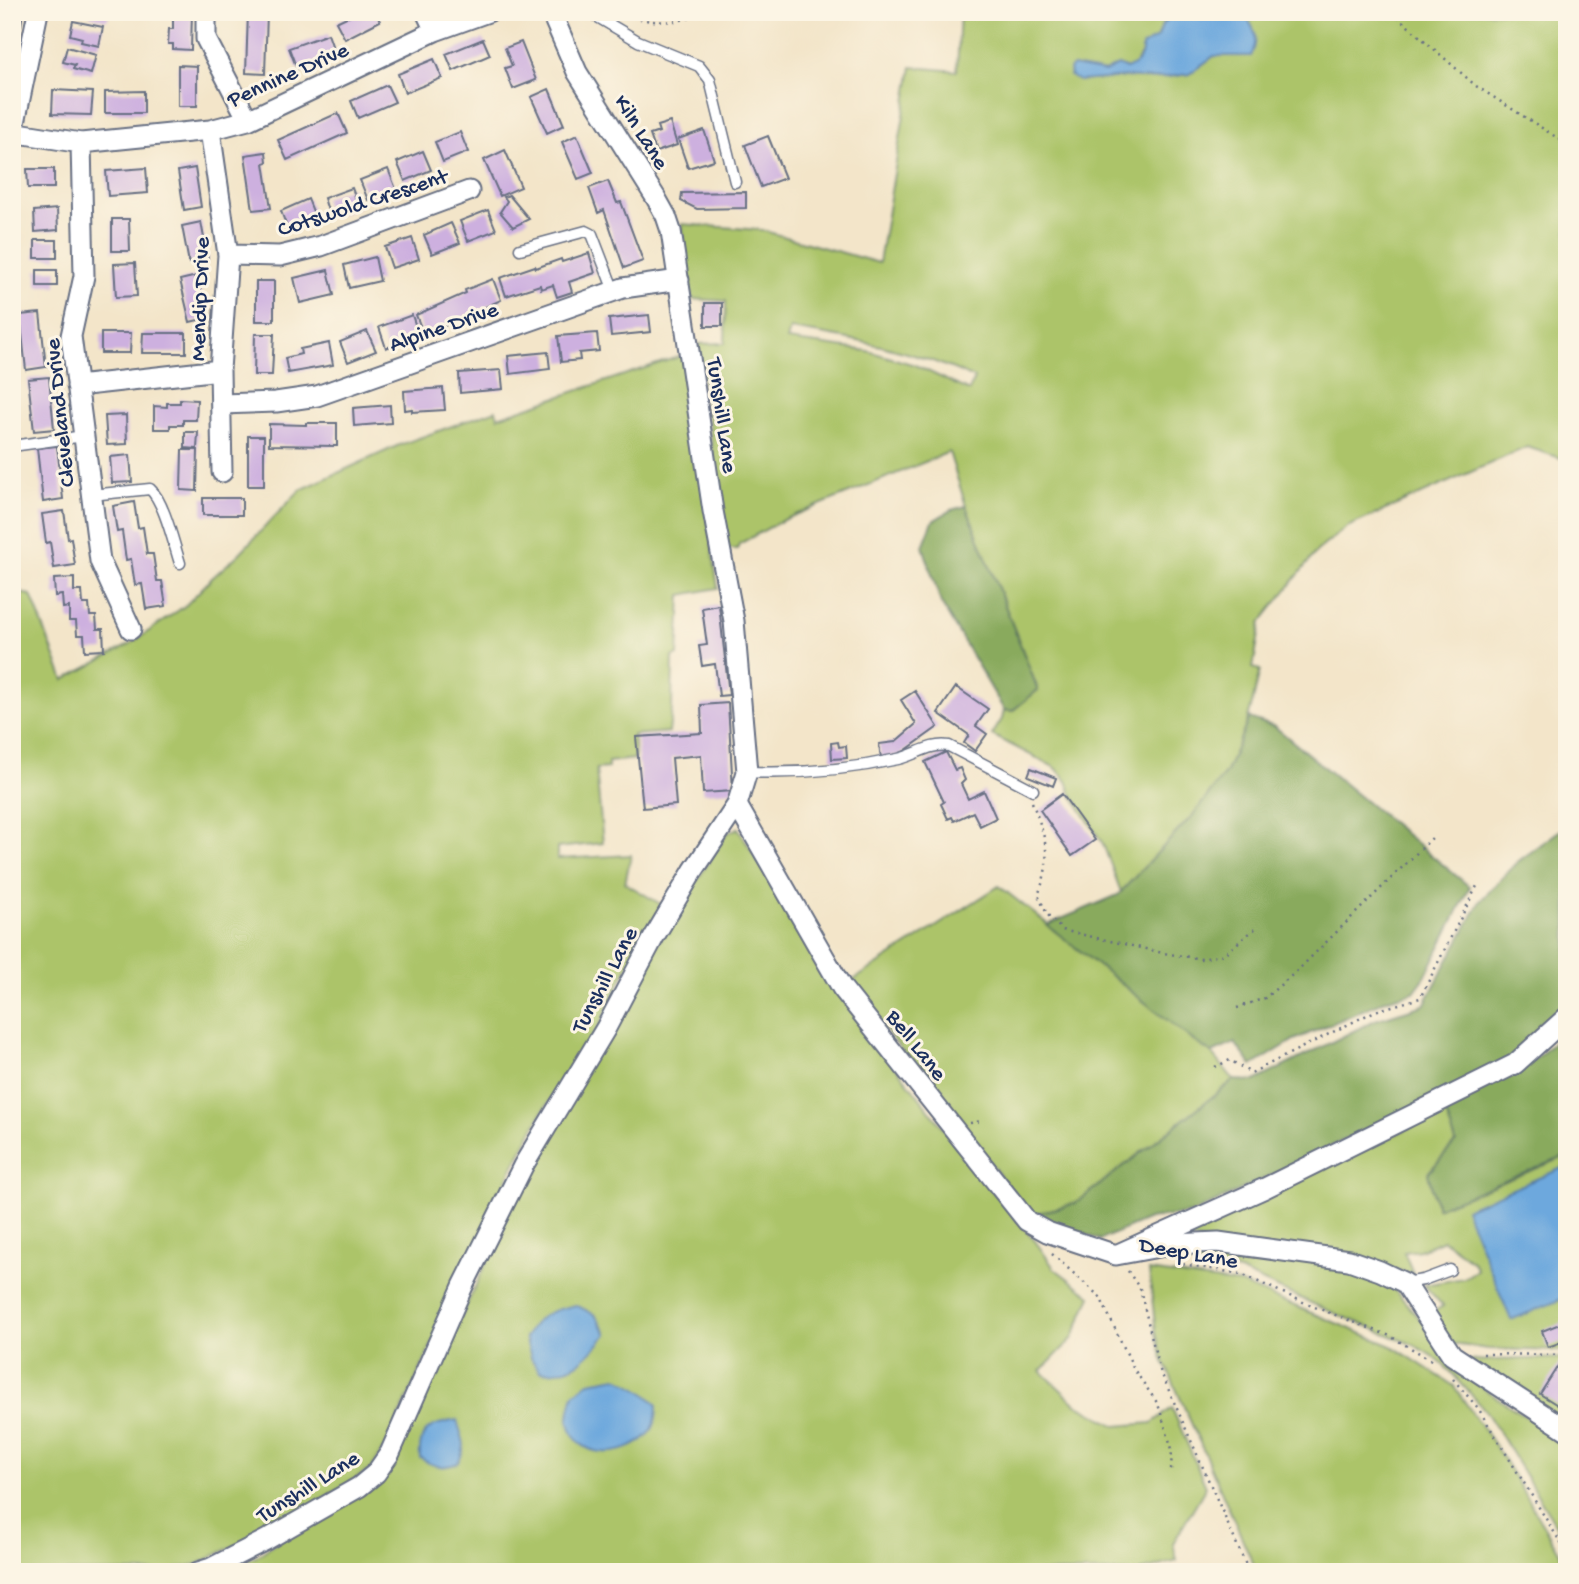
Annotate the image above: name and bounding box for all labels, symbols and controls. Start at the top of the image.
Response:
street label: Pennine Drive [223,37,354,115]
street label: Kiln Lane [607,90,674,176]
street label: Cotswold Crescent [275,164,453,245]
street label: Mendip Drive [186,236,217,362]
street label: Alpine Drive [386,297,503,360]
street label: Cleveland Drive [40,336,83,488]
street label: Tunshill Lane [699,354,742,476]
street label: Tunshill Lane [566,922,646,1040]
street label: Bell Lane [878,1004,952,1088]
street label: Deep Lane [1135,1232,1241,1277]
street label: Tunshill Lane [251,1445,366,1531]

